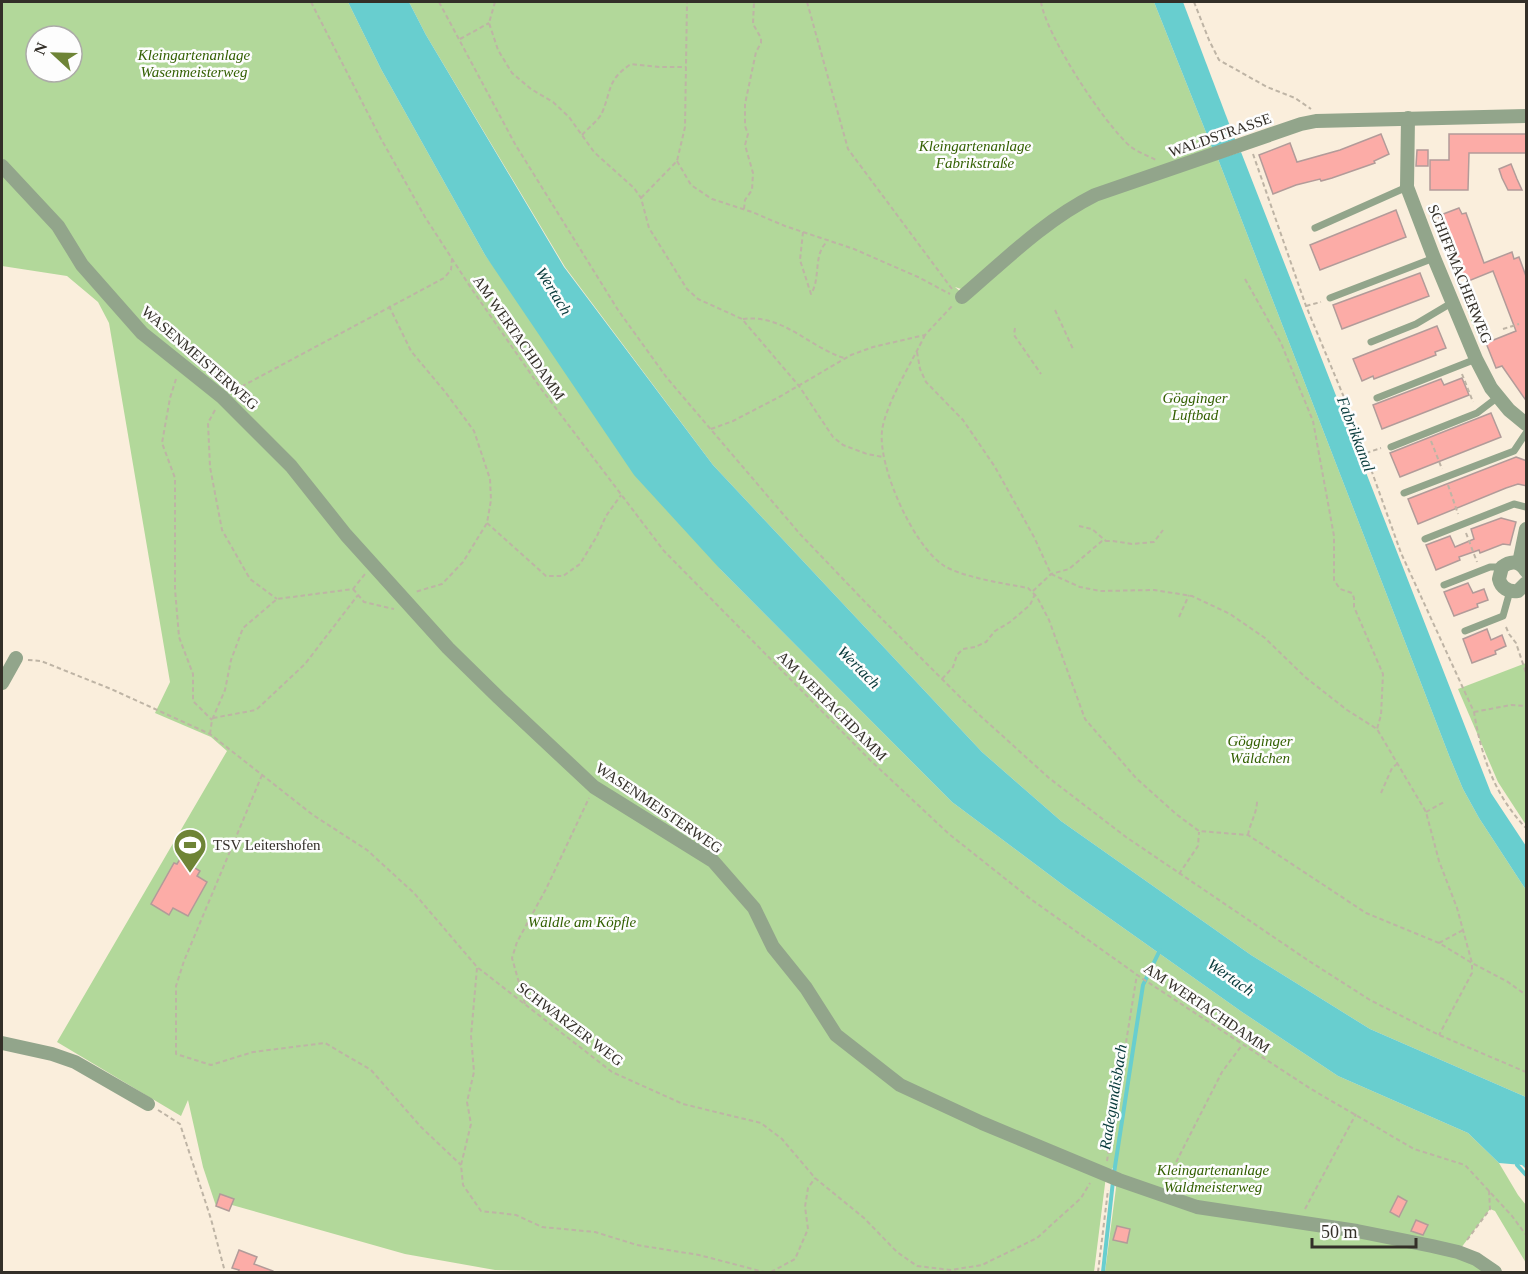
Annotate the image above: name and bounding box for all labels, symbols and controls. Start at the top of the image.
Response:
north arrow [24,24,84,84]
text: N [31,40,51,57]
park label: Kleingartenanlage Wasenmeisterweg [137,47,251,80]
street label: WALDSTRASSE [1167,110,1273,160]
park label: Kleingartenanlage Fabrikstraße [918,138,1032,171]
street label: SCHIFFMACHERWEG [1425,202,1495,346]
water label: Wertach [533,264,575,318]
street label: AM WERTACHDAMM [470,273,568,403]
street label: WASENMEISTERWEG [138,303,262,413]
park label: Gögginger Luftbad [1163,390,1228,423]
water label: Fabrikkanal [1334,393,1378,474]
water label: Wertach [834,642,884,692]
street label: AM WERTACHDAMM [774,648,890,764]
park label: Gögginger Wäldchen [1228,733,1293,766]
street label: WASENMEISTERWEG [593,760,725,856]
sports icon: TSV Leitershofen [172,827,208,874]
place label: TSV Leitershofen [213,837,321,853]
park label: Wäldle am Köpfle [528,914,636,930]
water label: Wertach [1205,955,1257,999]
street label: AM WERTACHDAMM [1141,960,1273,1056]
street label: SCHWARZER WEG [514,979,626,1069]
water label: Radegundisbach [1096,1043,1131,1152]
park label: Kleingartenanlage Waldmeisterweg [1156,1162,1270,1195]
scale bar [1312,1211,1416,1249]
text: 50 m [1321,1222,1358,1242]

